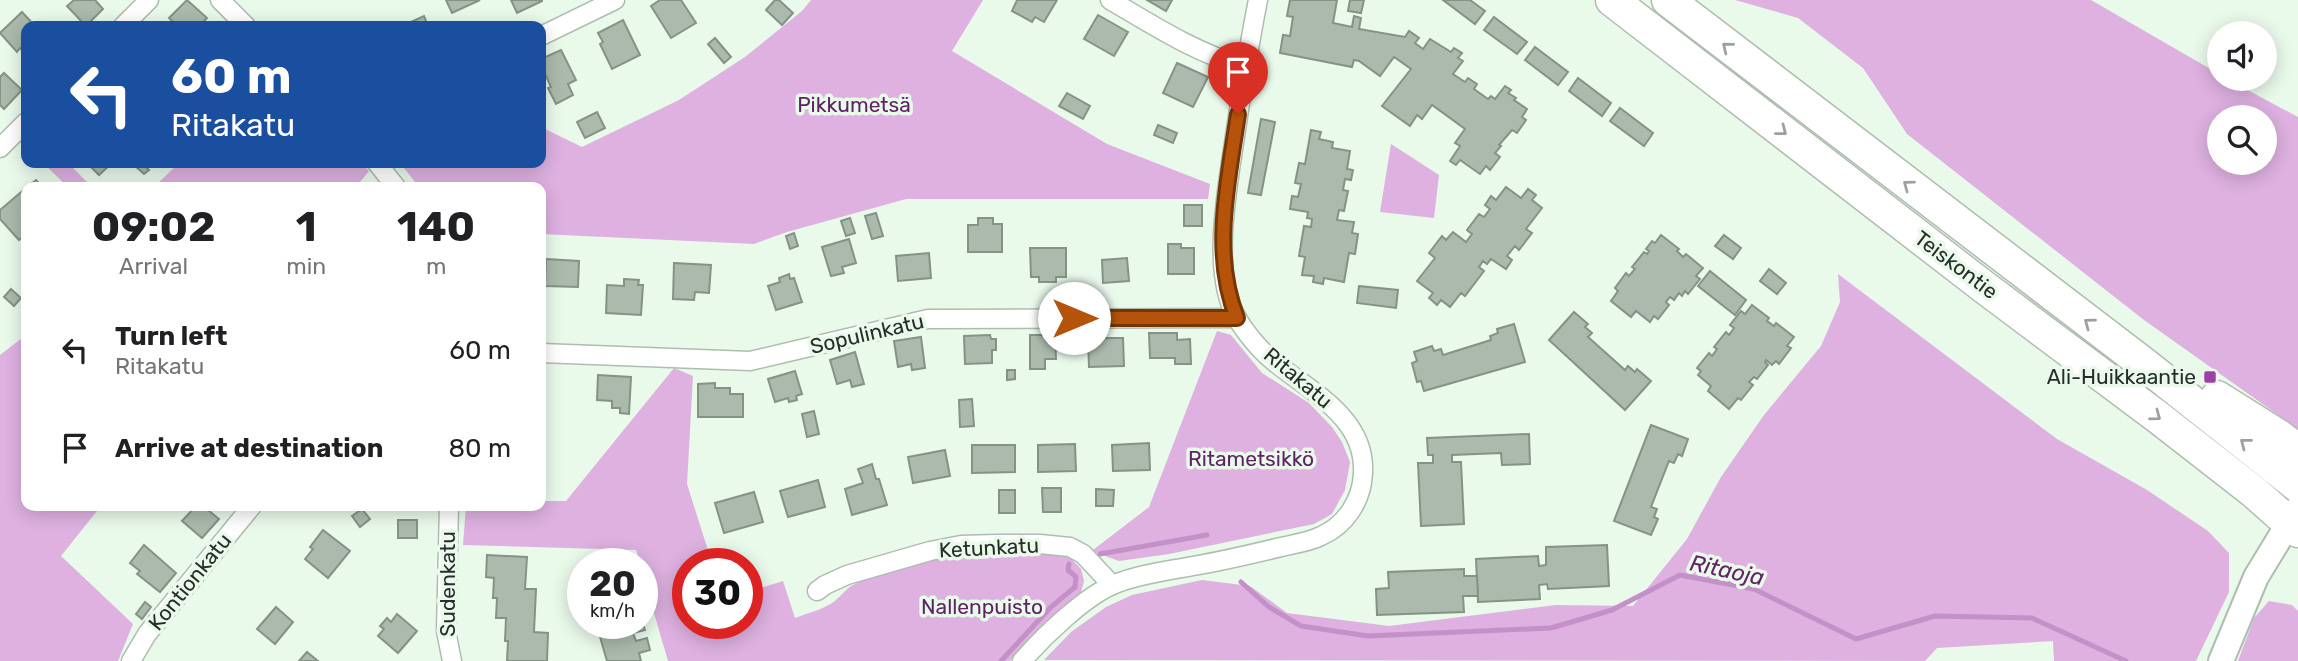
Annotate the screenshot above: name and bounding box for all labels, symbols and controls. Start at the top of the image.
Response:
map controls [2207,21,2277,175]
button: sound [2207,21,2277,91]
pin [1208,42,1268,114]
one-way arrow [1723,43,1736,55]
text: 60 m [171,47,292,105]
icon: left [56,49,147,140]
icon: arrive [1219,53,1257,91]
park label: Pikkumetsä [797,92,911,117]
button: search [2207,105,2277,175]
text: Ritakatu [171,106,295,144]
one-way arrow [1775,123,1787,136]
one-way arrow [1904,180,1916,193]
text: 09:02 [92,202,215,252]
text: 1 [296,202,317,252]
text: 140 [397,202,475,252]
street label: Teiskontie [1910,225,2003,304]
text: Arrival [119,252,188,280]
text: min [286,252,326,280]
text: m [426,252,446,280]
position arrow [1037,281,1111,355]
street label: Sopulinkatu [807,308,926,359]
one-way arrow [2085,318,2097,331]
text: Turn left [115,321,227,352]
icon: left [56,331,94,369]
text: 60 m [449,335,511,366]
street label: Ritakatu [1259,342,1338,413]
text: Ritakatu [115,352,204,380]
place label: Ali-Huikkaantie [2047,364,2196,389]
marker: Ali-Huikkaantie [2202,369,2218,385]
one-way arrow [2148,407,2161,420]
icon: arrive [56,429,94,467]
text: Arrive at destination [115,433,383,464]
text: 80 m [448,433,511,464]
one-way arrow [2241,439,2253,452]
park label: Ritametsikkö [1188,446,1314,471]
street label: Kontionkatu [143,528,236,635]
street label: Sudenkatu [435,531,460,637]
street label: Ketunkatu [938,532,1040,563]
speed limit sign: 30 [672,548,763,639]
water label: Ritaoja [1687,548,1767,592]
text: 20 [589,563,636,605]
park label: Nallenpuisto [921,594,1043,619]
text: km/h [590,600,635,622]

